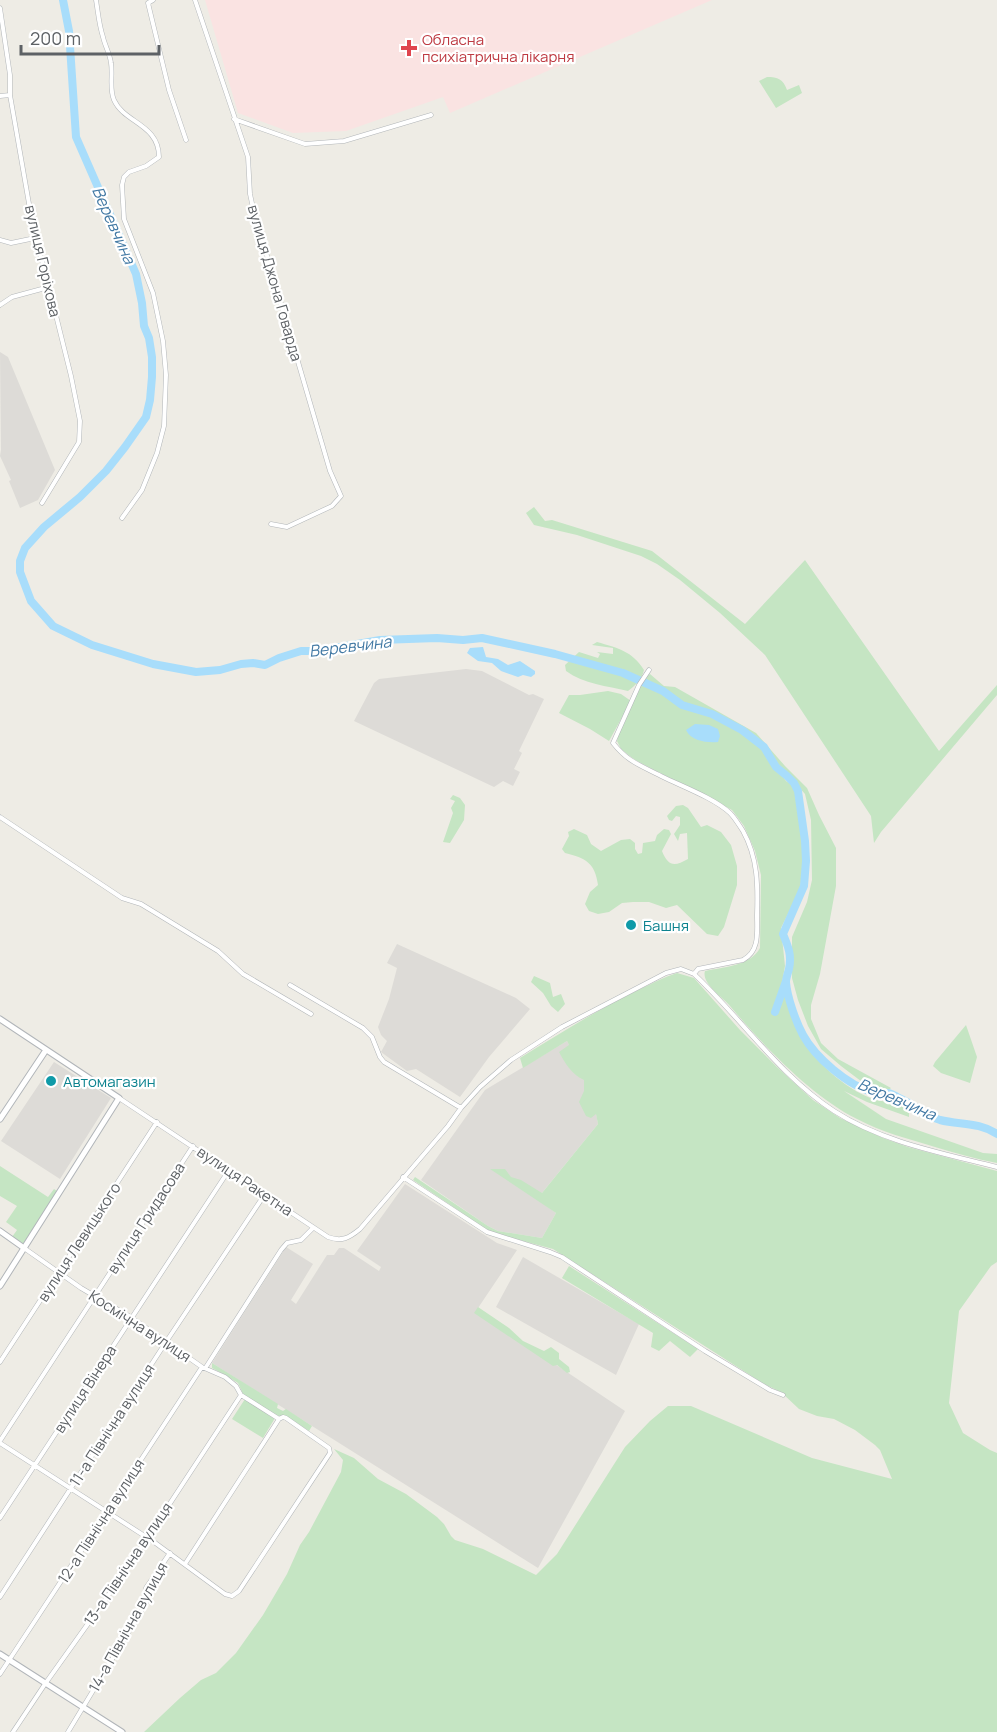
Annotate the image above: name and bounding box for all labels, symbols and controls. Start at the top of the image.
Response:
scale bar [21,18,159,56]
text: 200 m [30,26,81,50]
place label: Обласна психіатрична лікарня [422,29,574,67]
marker: Обласна психіатрична лікарня [400,39,418,57]
water label: Веревчина [87,183,141,268]
street label: вулиця Джона Говарда [243,202,307,364]
street label: вулиця Горіхова [20,203,66,319]
water label: Веревчина [308,630,393,662]
place label: Башня [643,915,689,936]
marker: Башня [624,918,638,932]
place label: Автомагазин [63,1071,156,1092]
water label: Веревчина [855,1073,940,1126]
marker: Автомагазин [44,1074,58,1088]
street label: вулиця Ракетна [193,1141,297,1221]
street label: вулиця Гридасова [102,1158,190,1278]
street label: вулиця Левицького [33,1178,126,1306]
street label: Космічна вулиця [85,1285,195,1367]
street label: вулиця Вінера [49,1341,121,1437]
street label: 11-а Північна вулиця [64,1360,160,1490]
street label: 12-а Північна вулиця [53,1454,149,1588]
street label: 13-а Північна вулиця [79,1498,177,1630]
street label: 14-а Північна вулиця [84,1558,172,1696]

